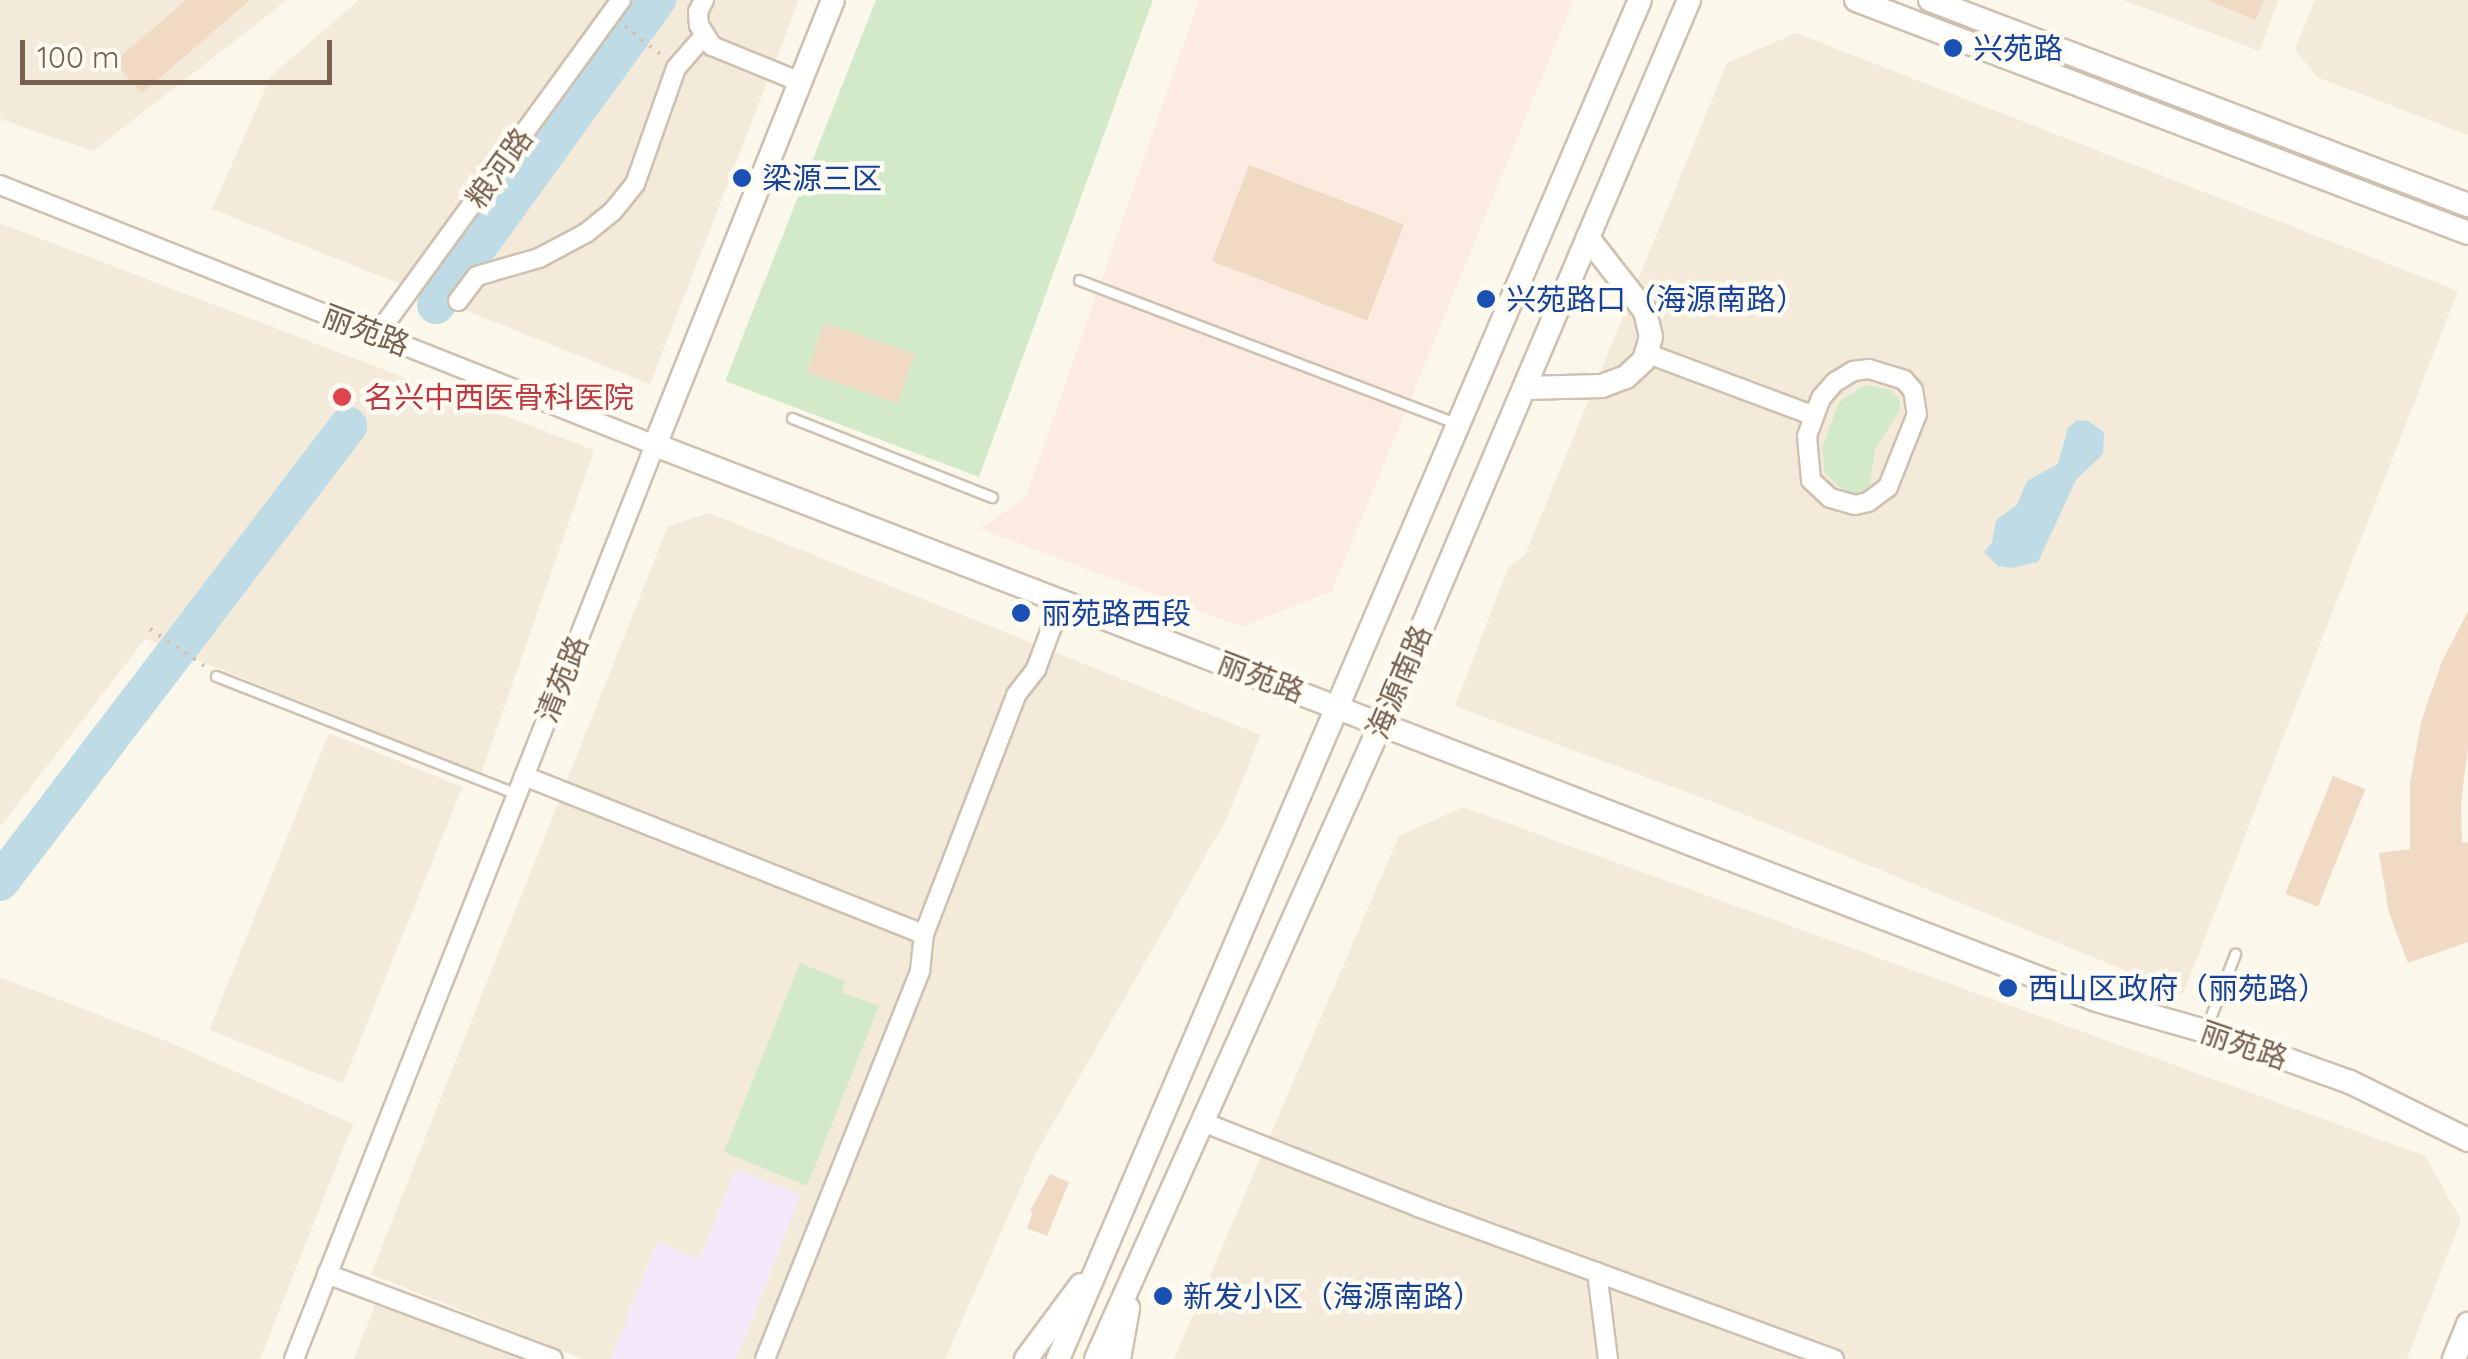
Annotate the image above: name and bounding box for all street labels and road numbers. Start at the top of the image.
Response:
street label: 粮河路 [458,121,540,215]
street label: 丽苑路 [318,297,414,363]
street label: 海源南路 [1359,620,1439,744]
street label: 清苑路 [528,631,596,727]
street label: 丽苑路 [1213,644,1309,710]
street label: 丽苑路 [2196,1013,2292,1077]

